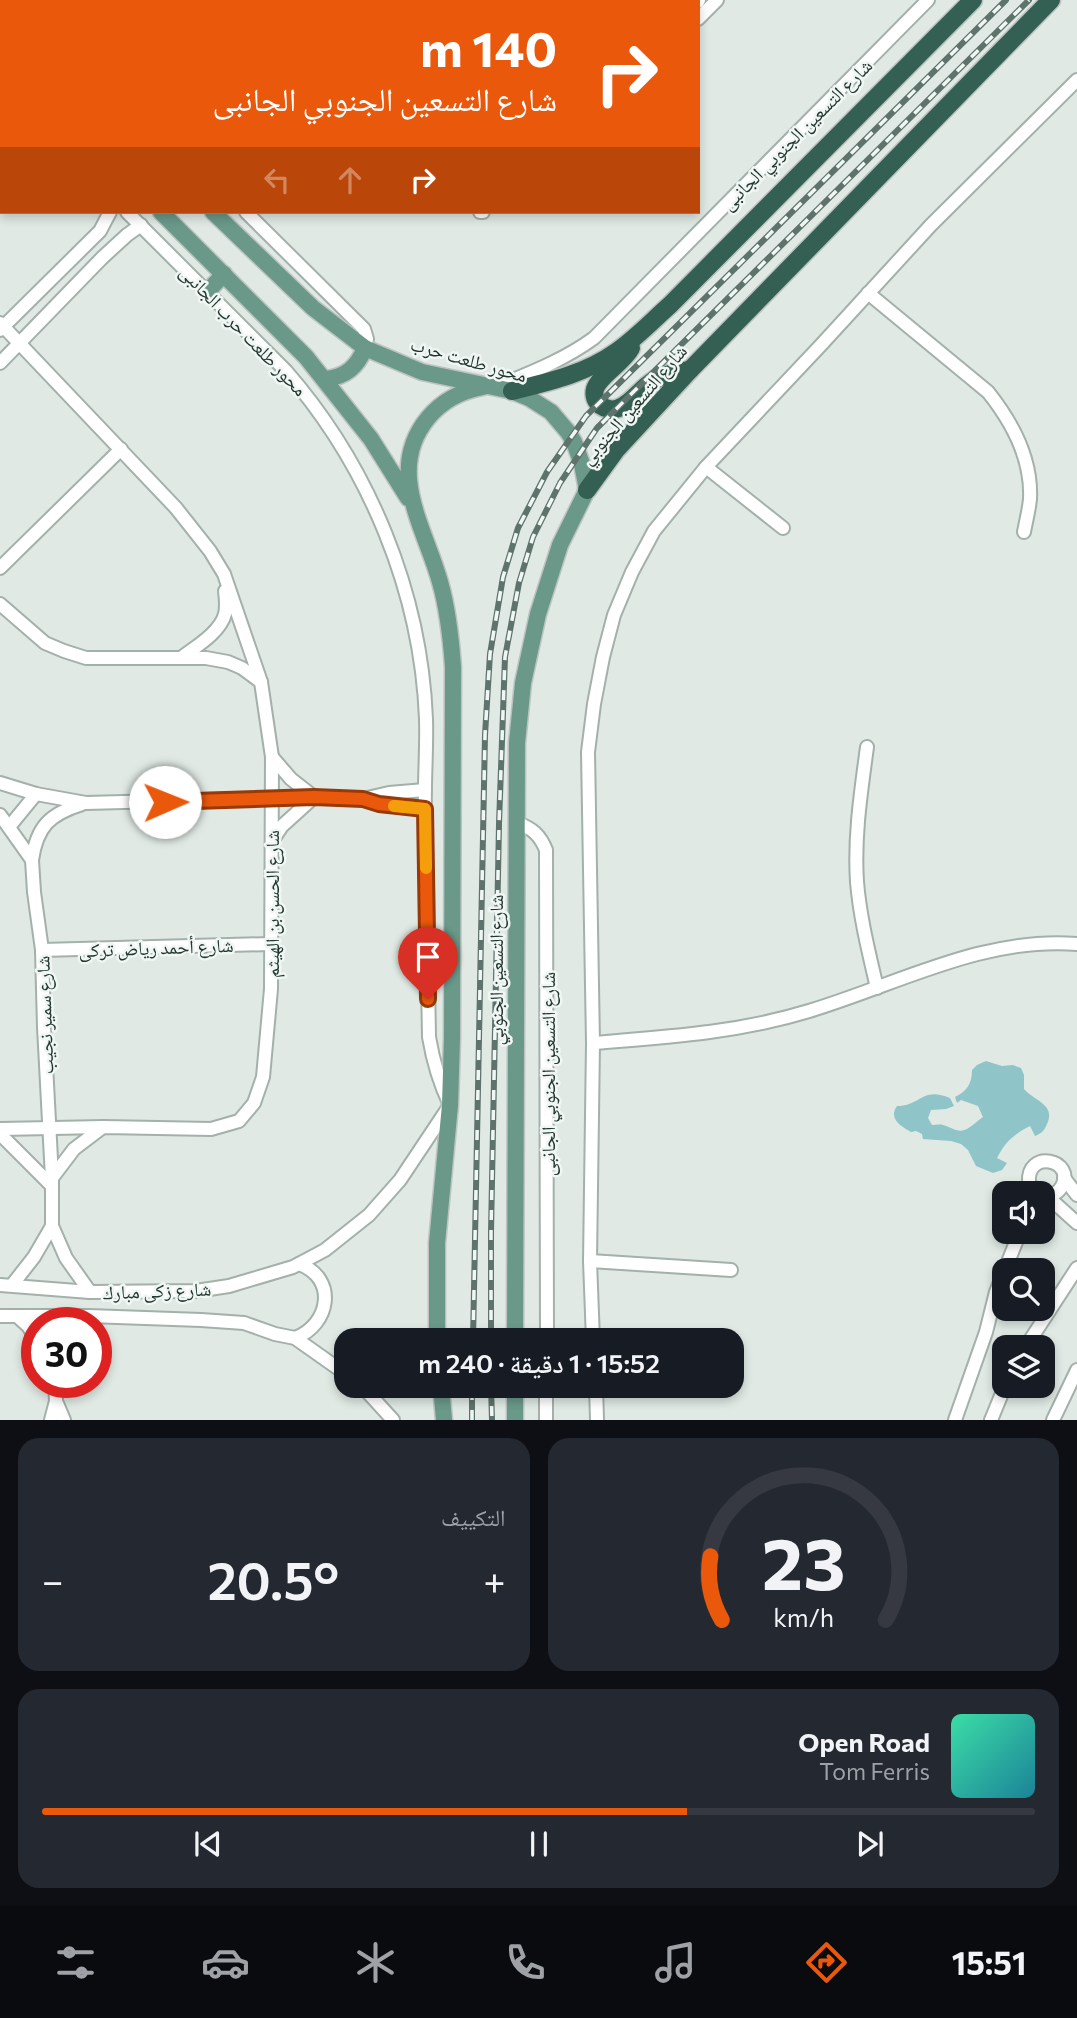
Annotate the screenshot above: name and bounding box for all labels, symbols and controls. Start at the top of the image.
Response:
text: 140 m [420,17,557,77]
icon: right [581,28,672,119]
street label: شارع التسعين الجنوبي الجانبى [716,54,880,218]
text: شارع التسعين الجنوبي الجانبى [212,78,557,118]
icon: left [258,161,296,199]
icon: ahead [331,161,369,199]
icon: right [404,161,442,199]
street label: محور طلعت حرب الجانبى [175,260,312,401]
street label: محور طلعت حرب [408,331,530,388]
street label: شارع التسعين الجنوبي [575,339,695,472]
position arrow [128,765,202,839]
street label: شارع الحسن بن الهيثم [260,830,285,978]
street label: شارع التسعين الجنوبي [484,894,511,1046]
pin [398,927,458,999]
street label: شارع أحمد رياض تركى [78,933,234,962]
icon: arrive [409,938,447,976]
street label: شارع سمير نجيب [30,955,59,1075]
street label: شارع التسعين الجنوبي الجانبى [536,972,563,1176]
map controls [992,1181,1055,1398]
button: sound [992,1181,1055,1244]
button: search [992,1258,1055,1321]
street label: شارع زكى مبارك [102,1277,212,1304]
speed limit sign: 30 [21,1307,112,1398]
button: layers [992,1335,1055,1398]
text: 15:52 · 1 دقيقة · 240 m [418,1347,660,1378]
text: التكييف [441,1503,506,1531]
text: 23 [761,1517,845,1606]
text: 20.5° [207,1547,339,1611]
text: − [42,1556,64,1603]
text: + [483,1556,505,1603]
text: km/h [773,1602,834,1632]
text: Open Road [798,1726,930,1757]
text: Tom Ferris [819,1757,930,1785]
icon: previous [189,1825,227,1863]
icon: pause [520,1825,558,1863]
icon: next [851,1825,889,1863]
icon: filters [51,1938,100,1987]
icon: car [201,1938,250,1987]
icon: climate [351,1938,400,1987]
icon: phone [501,1938,550,1987]
icon: music [651,1938,700,1987]
icon: directions [802,1938,851,1987]
text: 15:51 [952,1942,1026,1982]

